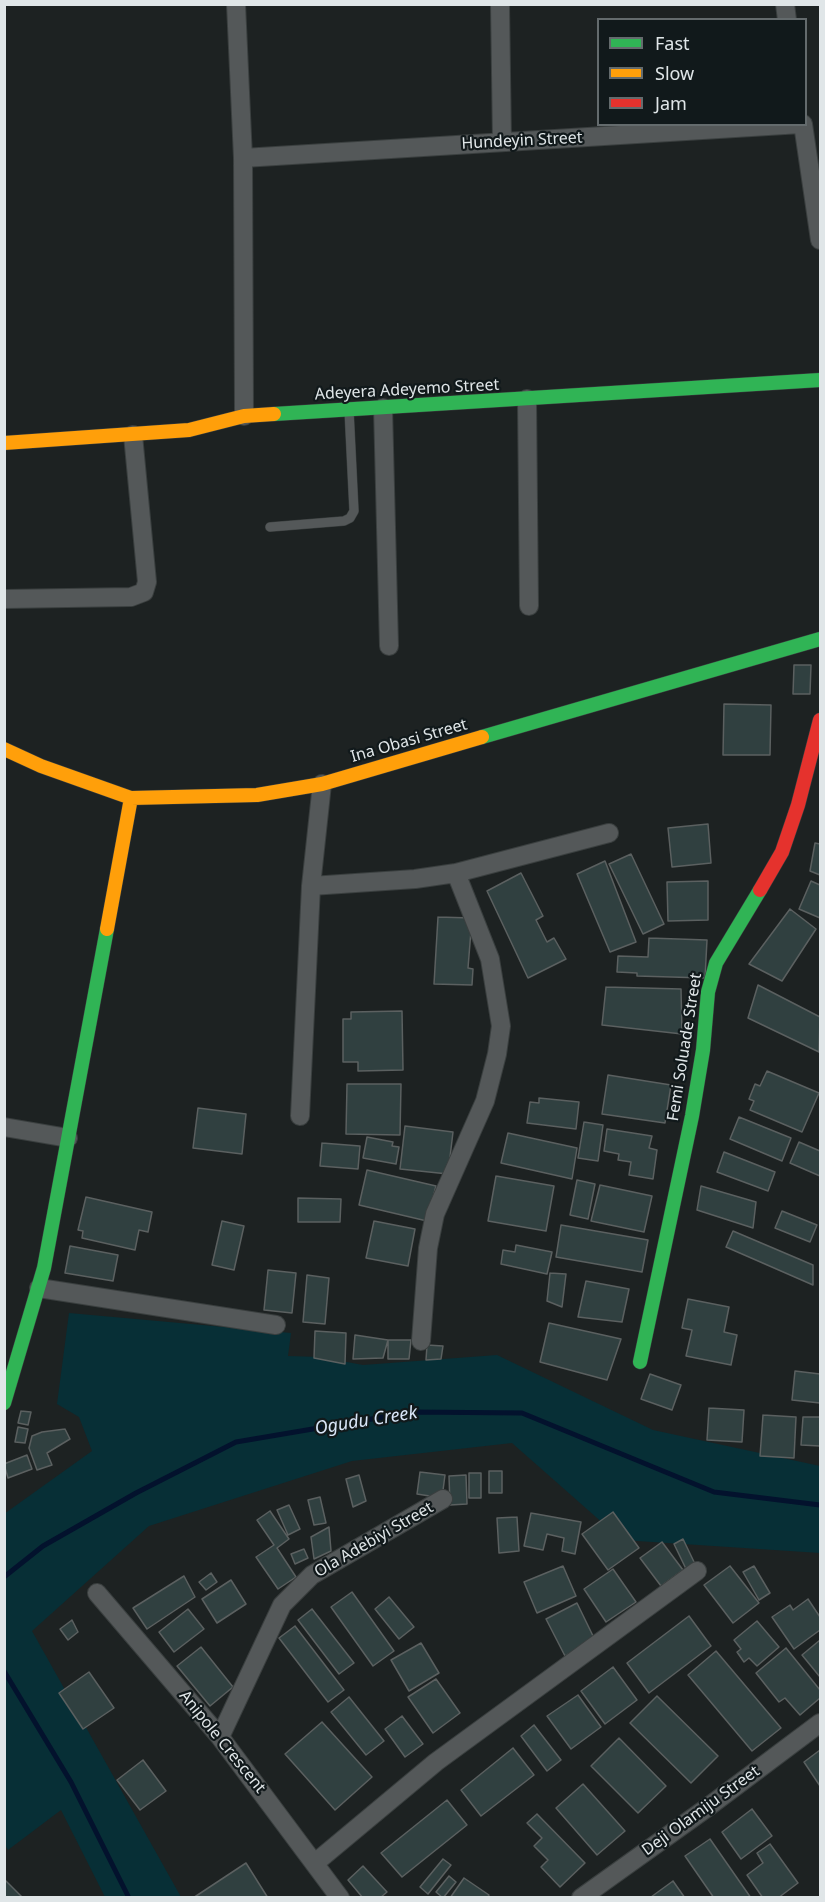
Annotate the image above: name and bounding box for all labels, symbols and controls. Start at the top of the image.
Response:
legend [597,18,807,126]
text: Fast [655,31,690,55]
text: Slow [655,61,694,85]
text: Jam [655,91,687,115]
street label: Hundeyin Street [461,128,583,154]
street label: Adeyera Adeyemo Street [314,376,500,404]
street label: Ina Obasi Street [348,715,470,767]
street label: Femi Soluade Street [664,972,706,1122]
water label: Ogudu Creek [313,1402,419,1440]
street label: Ola Adebiyi Street [311,1498,437,1582]
street label: Anipole Crescent [175,1687,269,1797]
street label: Deji Olamiju Street [638,1762,764,1860]

